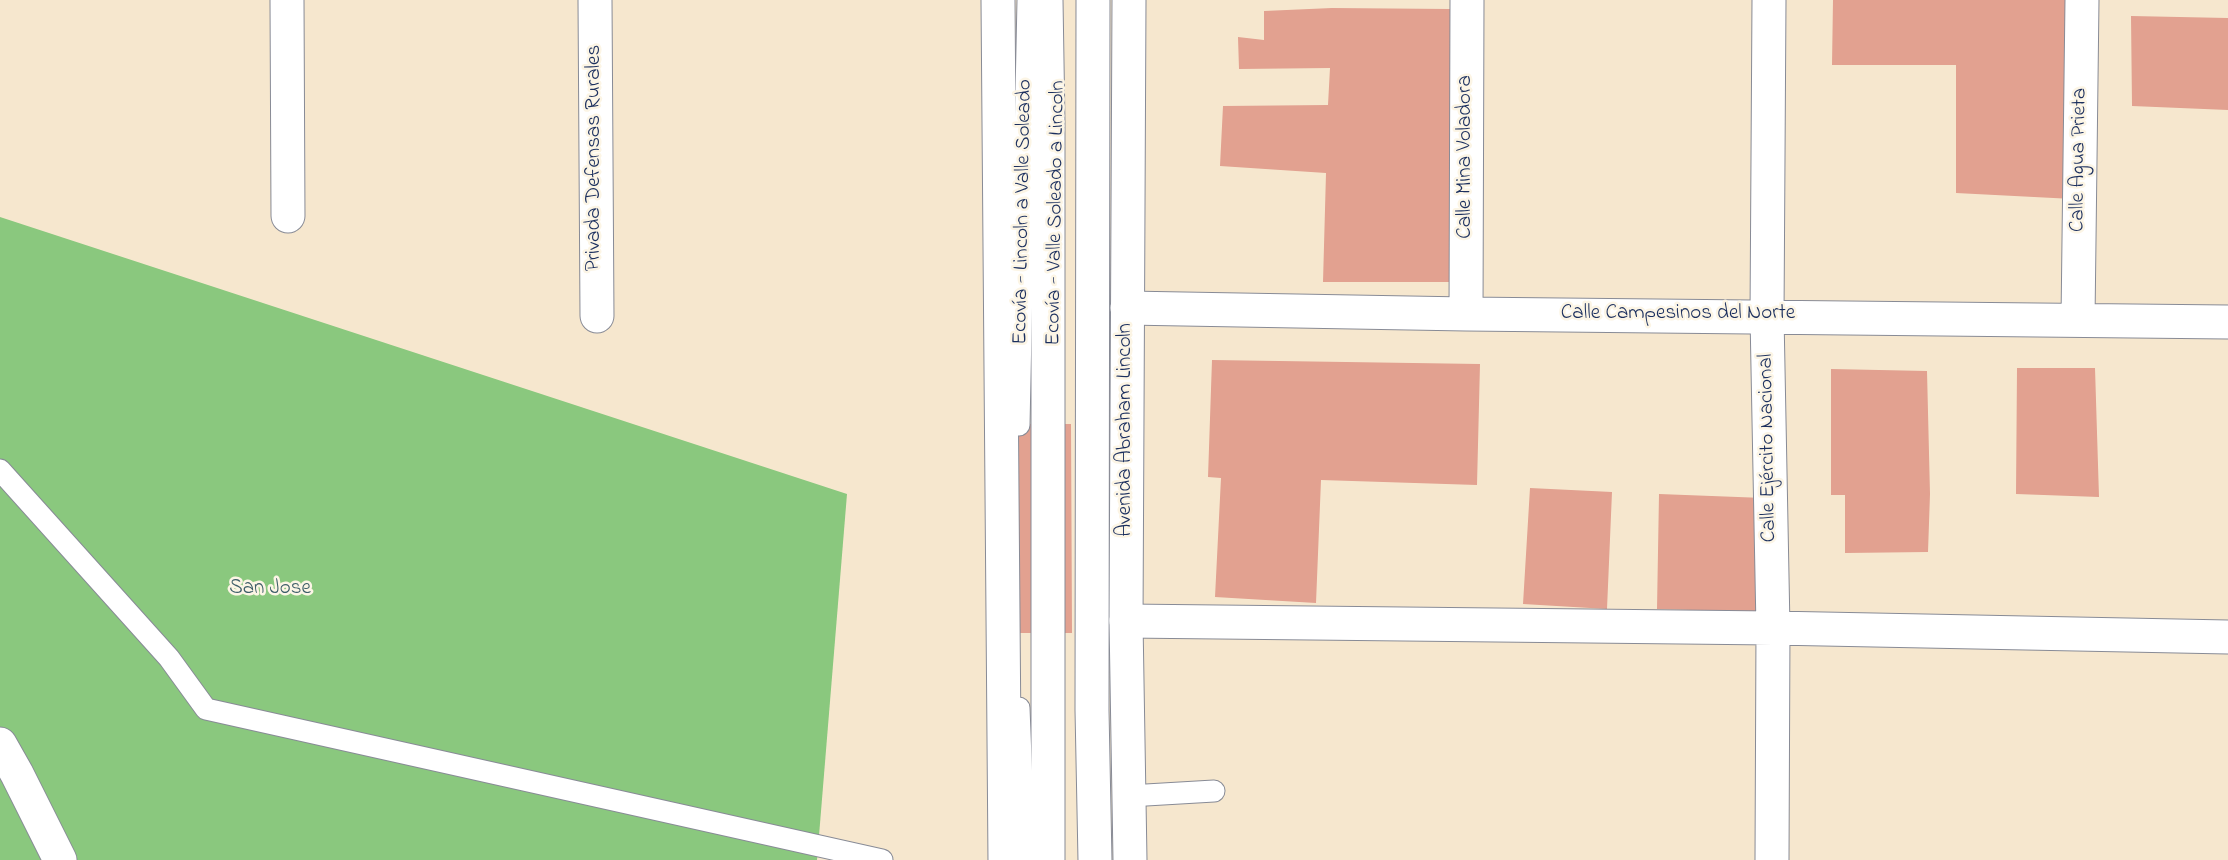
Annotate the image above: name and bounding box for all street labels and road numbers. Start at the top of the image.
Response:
street label: Privada Defensas Rurales [583,45,609,271]
street label: Calle Mina Voladora [1454,75,1480,239]
street label: Ecovía - Lincoln a Valle Soleado [1009,79,1039,345]
street label: Ecovía - Valle Soleado a Lincoln [1042,80,1072,346]
street label: Calle Agua Prieta [2066,88,2094,232]
street label: Calle Campesinos del Norte [1561,302,1795,328]
street label: Avenida Abraham Lincoln [1114,323,1140,537]
street label: Calle Ejército Nacional [1755,354,1783,542]

